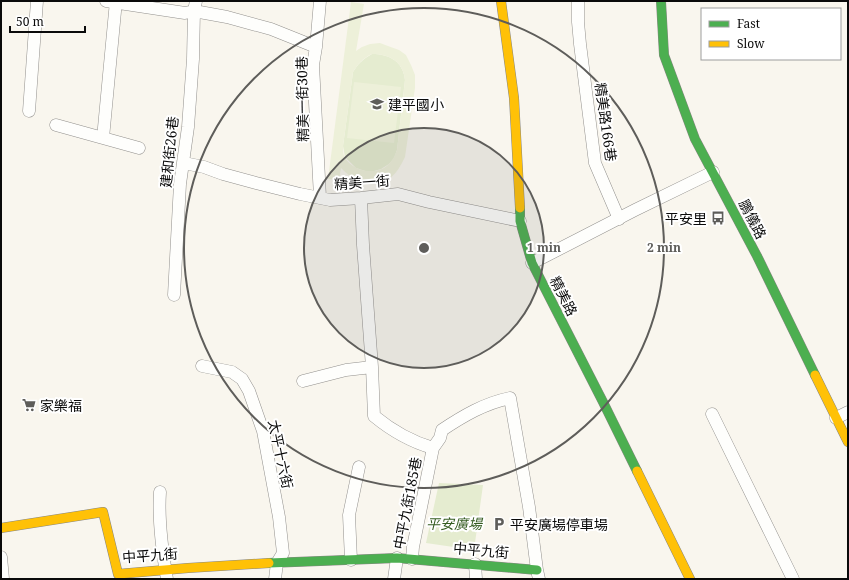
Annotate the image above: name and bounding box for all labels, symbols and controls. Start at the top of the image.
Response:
scale bar [10,8,85,34]
legend [701,8,841,60]
text: 50 m [16,13,44,30]
text: Fast [737,15,760,32]
text: Slow [737,35,765,52]
street label: 精美一街30巷 [292,56,312,142]
street label: 精美路166巷 [591,81,621,163]
place label: 建平國小 [388,95,444,114]
school or university icon: 建平國小 [369,96,385,112]
street label: 建和街26巷 [156,115,182,189]
street label: 精美一街 [333,171,391,193]
street label: 鵬儀路 [735,196,771,242]
place label: 平安里 [665,209,707,228]
bus stop icon: 平安里 [710,210,726,226]
text: 1 min [527,239,561,256]
text: 2 min [647,239,681,256]
centre of rings [417,241,431,255]
street label: 精美路 [546,273,582,319]
place label: 家樂福 [40,396,82,415]
supermarket icon: 家樂福 [21,397,37,413]
street label: 太平十六街 [264,418,298,490]
street label: 中平九街185巷 [389,455,425,551]
park label: 平安廣場 [426,514,484,533]
place label: 平安廣場停車場 [510,515,608,534]
parking icon: 平安廣場停車場 [491,516,507,532]
street label: 中平九街 [452,538,510,562]
street label: 中平九街 [121,544,179,566]

